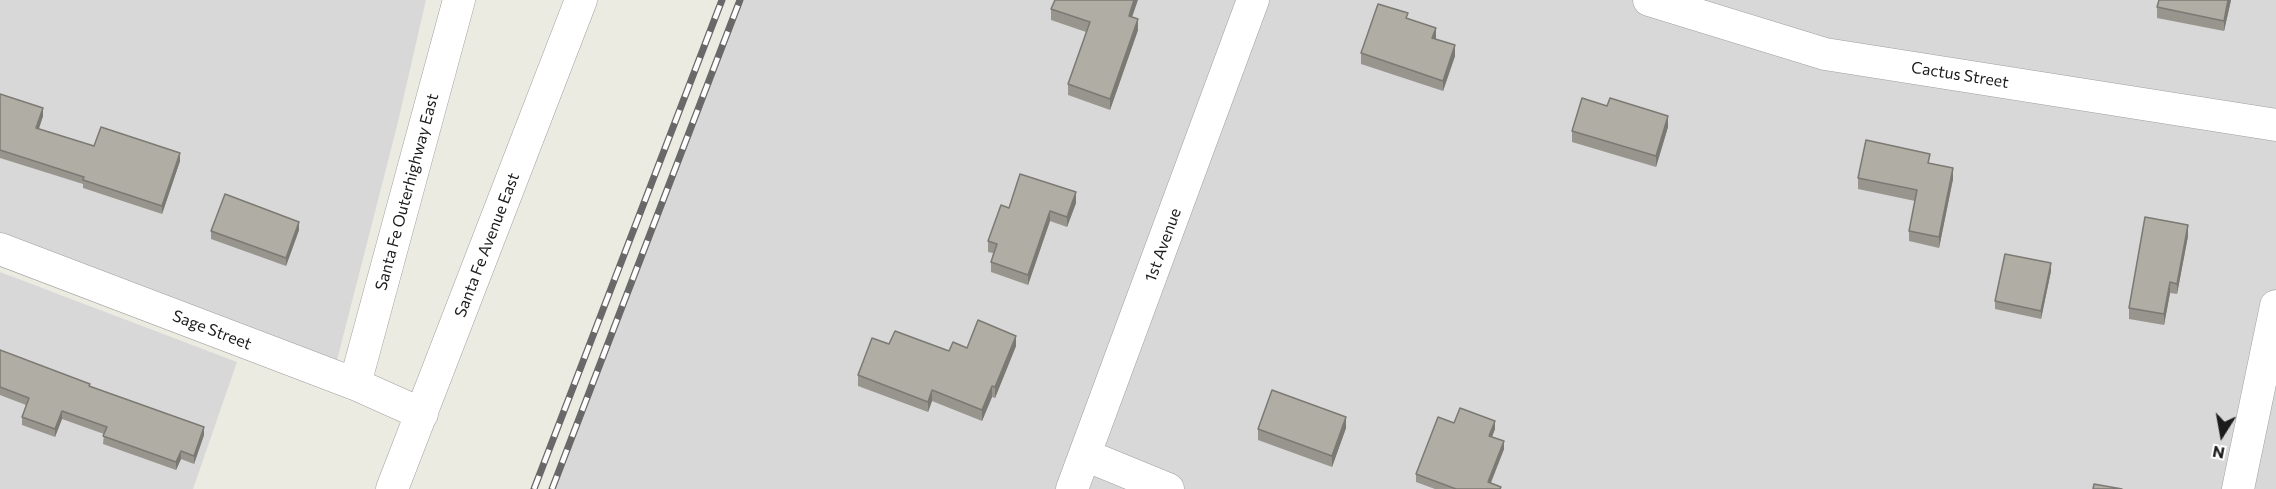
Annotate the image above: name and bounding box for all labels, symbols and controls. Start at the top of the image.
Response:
street label: Cactus Street [1910,58,2010,92]
street label: Santa Fe Outerhighway East [371,91,443,293]
street label: Santa Fe Avenue East [451,170,523,320]
street label: 1st Avenue [1141,206,1185,284]
street label: Sage Street [170,306,254,354]
north arrow [2192,405,2252,465]
text: N [2211,443,2226,464]

